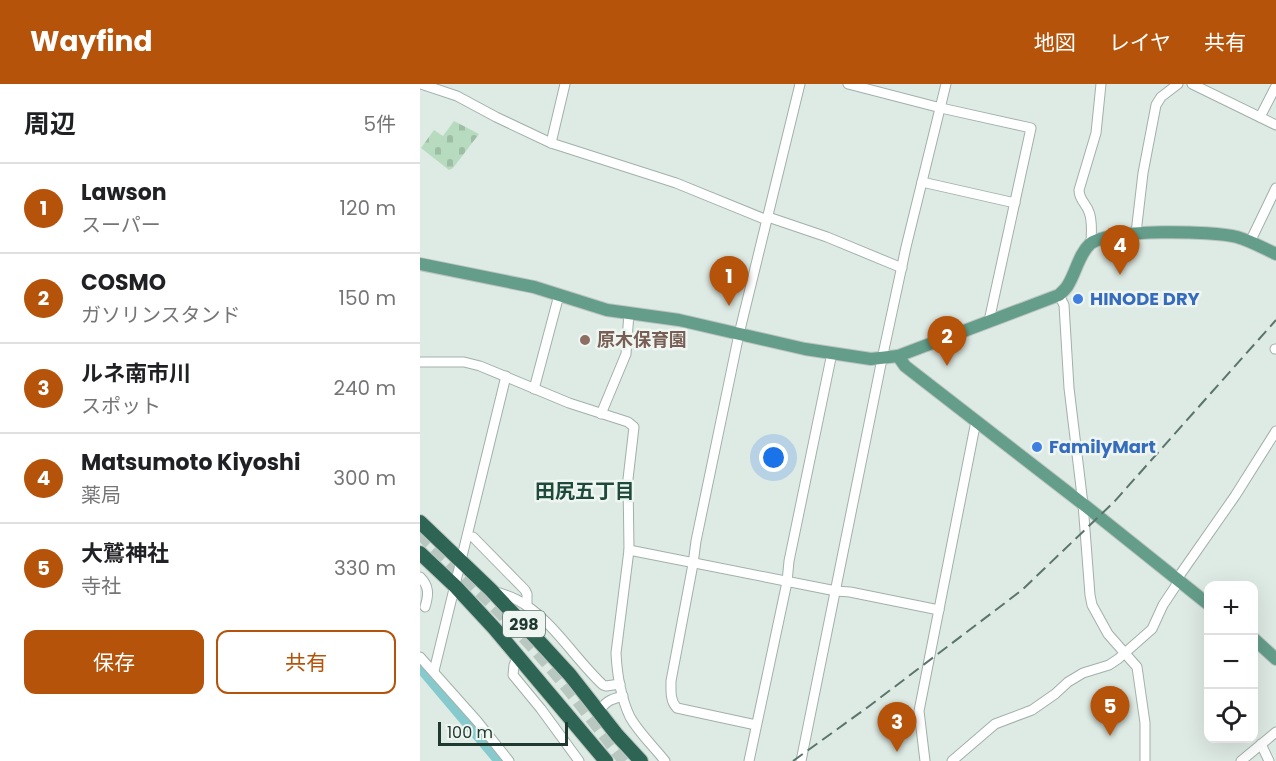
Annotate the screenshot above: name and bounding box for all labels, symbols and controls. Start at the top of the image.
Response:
text: Wayfind [30,22,152,61]
text: 地図 [1034,28,1076,57]
text: レイヤ [1109,28,1171,57]
text: 共有 [1204,28,1246,57]
text: 周辺 [24,106,76,142]
text: 5件 [363,110,396,138]
text: Lawson [81,177,167,208]
text: 1 [40,194,47,222]
text: 120 m [340,194,396,222]
text: スーパー [81,211,161,239]
pin: 4 [1100,226,1140,275]
pin: 1 [710,256,748,306]
text: COSMO [81,267,166,298]
text: 2 [38,284,49,312]
text: 150 m [339,284,396,312]
place label: HINODE DRY [1090,286,1200,311]
marker: HINODE DRY [1071,292,1085,306]
text: ガソリンスタンド [81,301,241,329]
pin: 2 [928,316,966,366]
place label: 原木保育園 [597,327,687,352]
marker: 原木保育園 [578,333,592,347]
text: ルネ南市川 [81,358,191,389]
text: 3 [37,374,50,402]
text: 240 m [333,374,396,402]
text: スポット [81,392,161,420]
place label: FamilyMart [1049,434,1156,459]
marker: FamilyMart [1030,440,1044,454]
your location [759,443,788,472]
text: Matsumoto Kiyoshi [81,447,300,478]
text: 4 [37,464,50,492]
text: 300 m [333,464,396,492]
district label: 田尻五丁目 [535,477,635,505]
text: 薬局 [81,481,121,509]
text: 大鷲神社 [81,538,169,569]
text: 5 [37,554,50,582]
text: 330 m [334,554,396,582]
text: 寺社 [81,572,121,600]
map controls [1204,581,1258,743]
button: + [1204,581,1258,635]
road number: 298 [503,611,545,637]
button: 保存 [24,630,204,694]
button: 共有 [216,630,396,694]
button: − [1204,635,1258,689]
pin: 5 [1090,686,1130,736]
button: locate [1204,689,1258,743]
pin: 3 [878,702,916,752]
scale bar [438,719,568,746]
text: 100 m [447,721,493,744]

